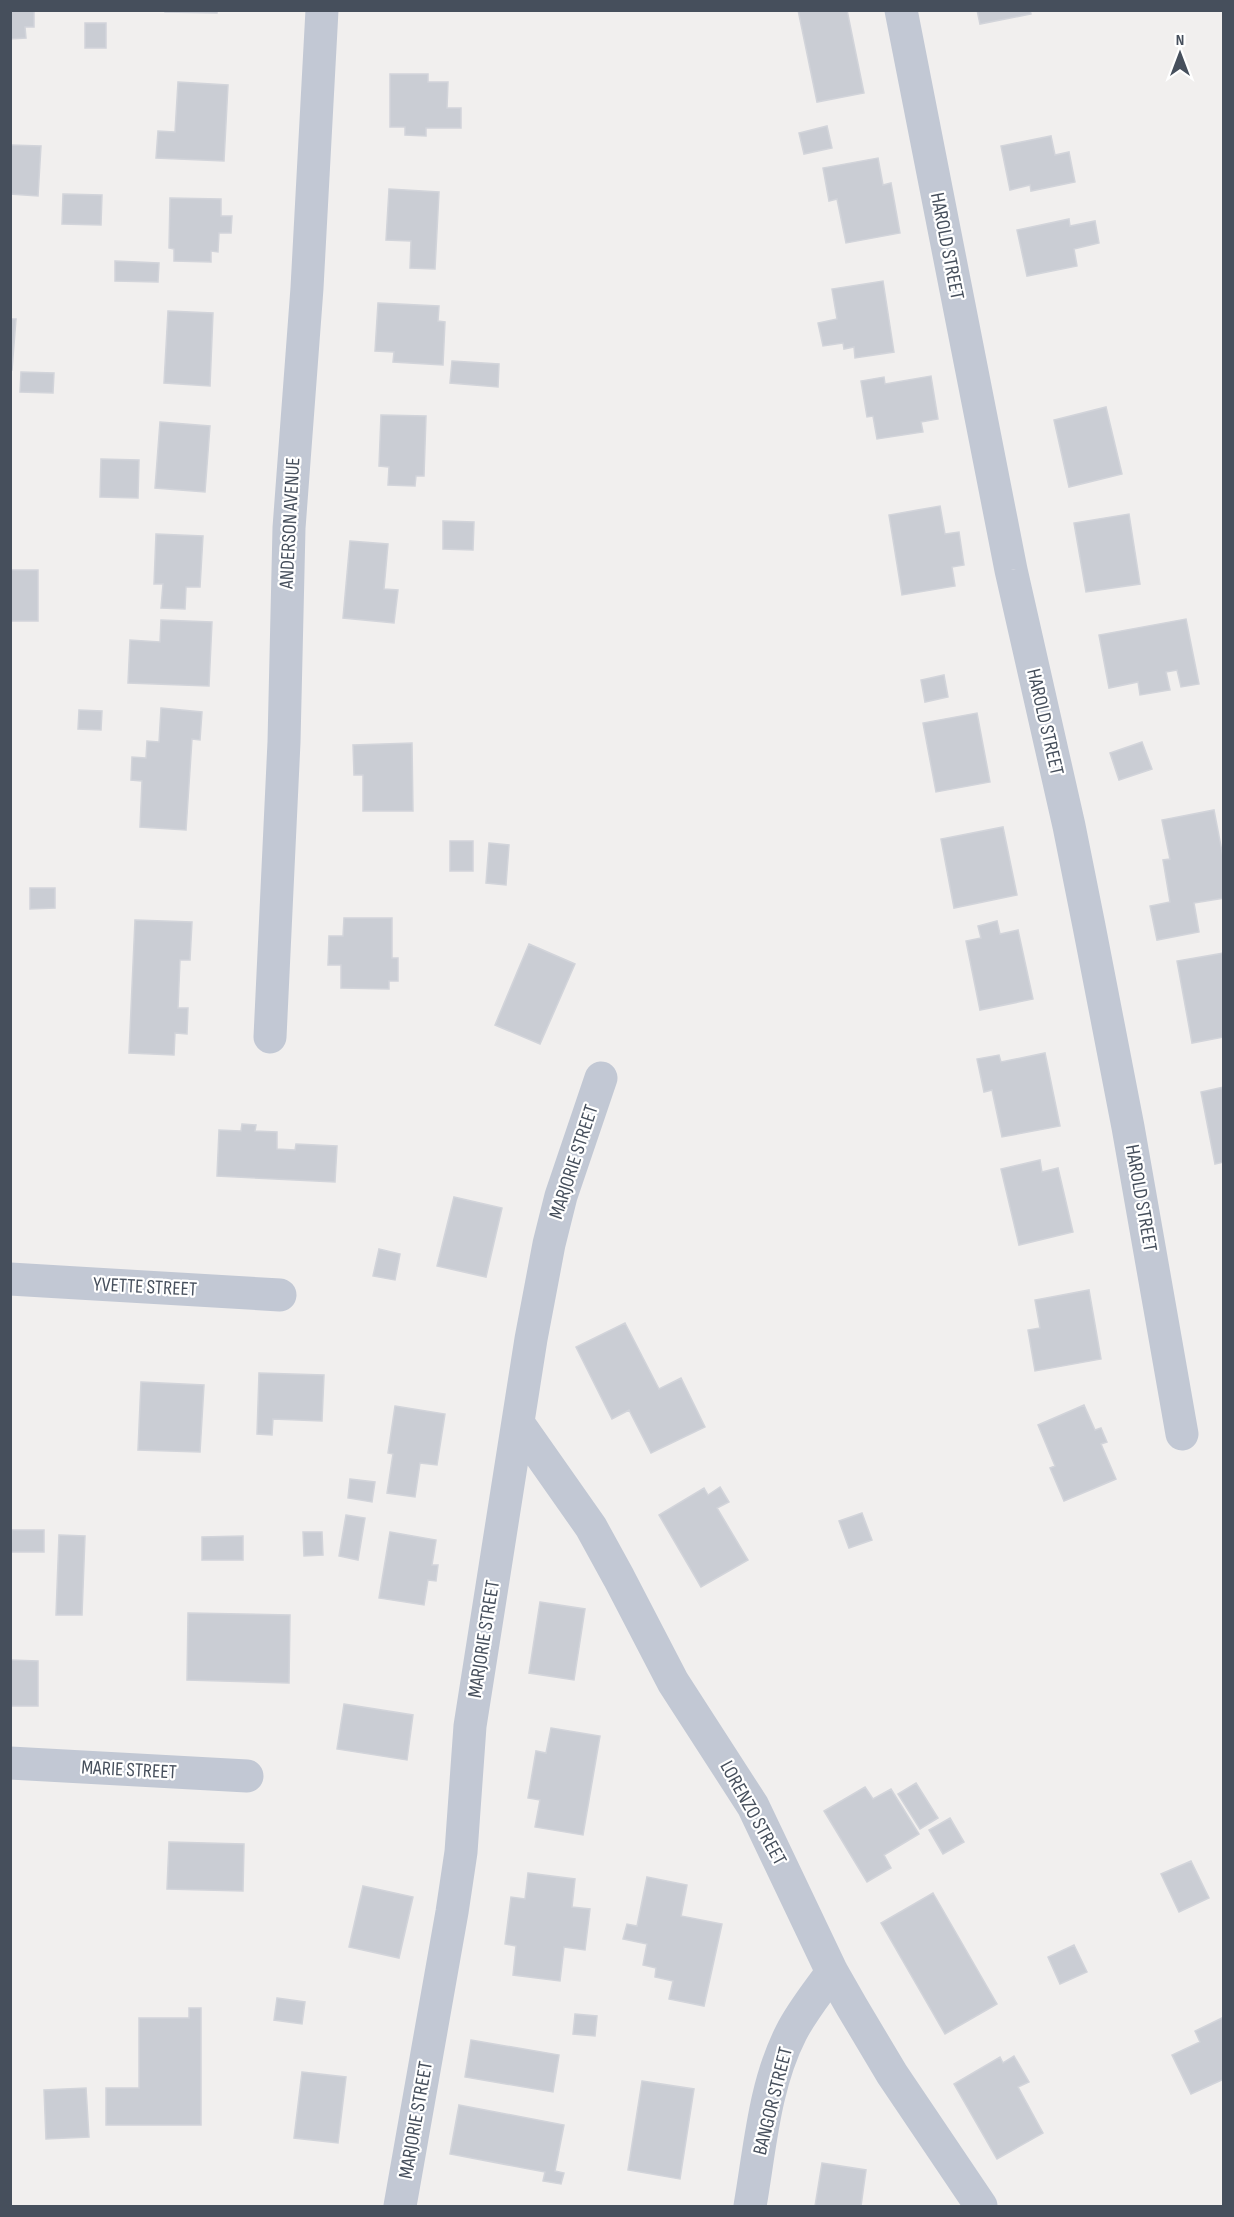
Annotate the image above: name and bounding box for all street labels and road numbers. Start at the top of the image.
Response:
street label: HAROLD STREET [925,190,969,302]
street label: ANDERSON AVENUE [275,457,305,590]
street label: HAROLD STREET [1021,666,1069,778]
street label: MARJORIE STREET [544,1102,604,1222]
street label: HAROLD STREET [1120,1142,1162,1254]
street label: YVETTE STREET [93,1272,197,1302]
street label: MARJORIE STREET [463,1578,505,1700]
street label: MARIE STREET [81,1756,177,1784]
street label: LORENZO STREET [714,1756,792,1870]
street label: BANGOR STREET [748,2045,798,2157]
street label: MARJORIE STREET [394,2059,438,2181]

